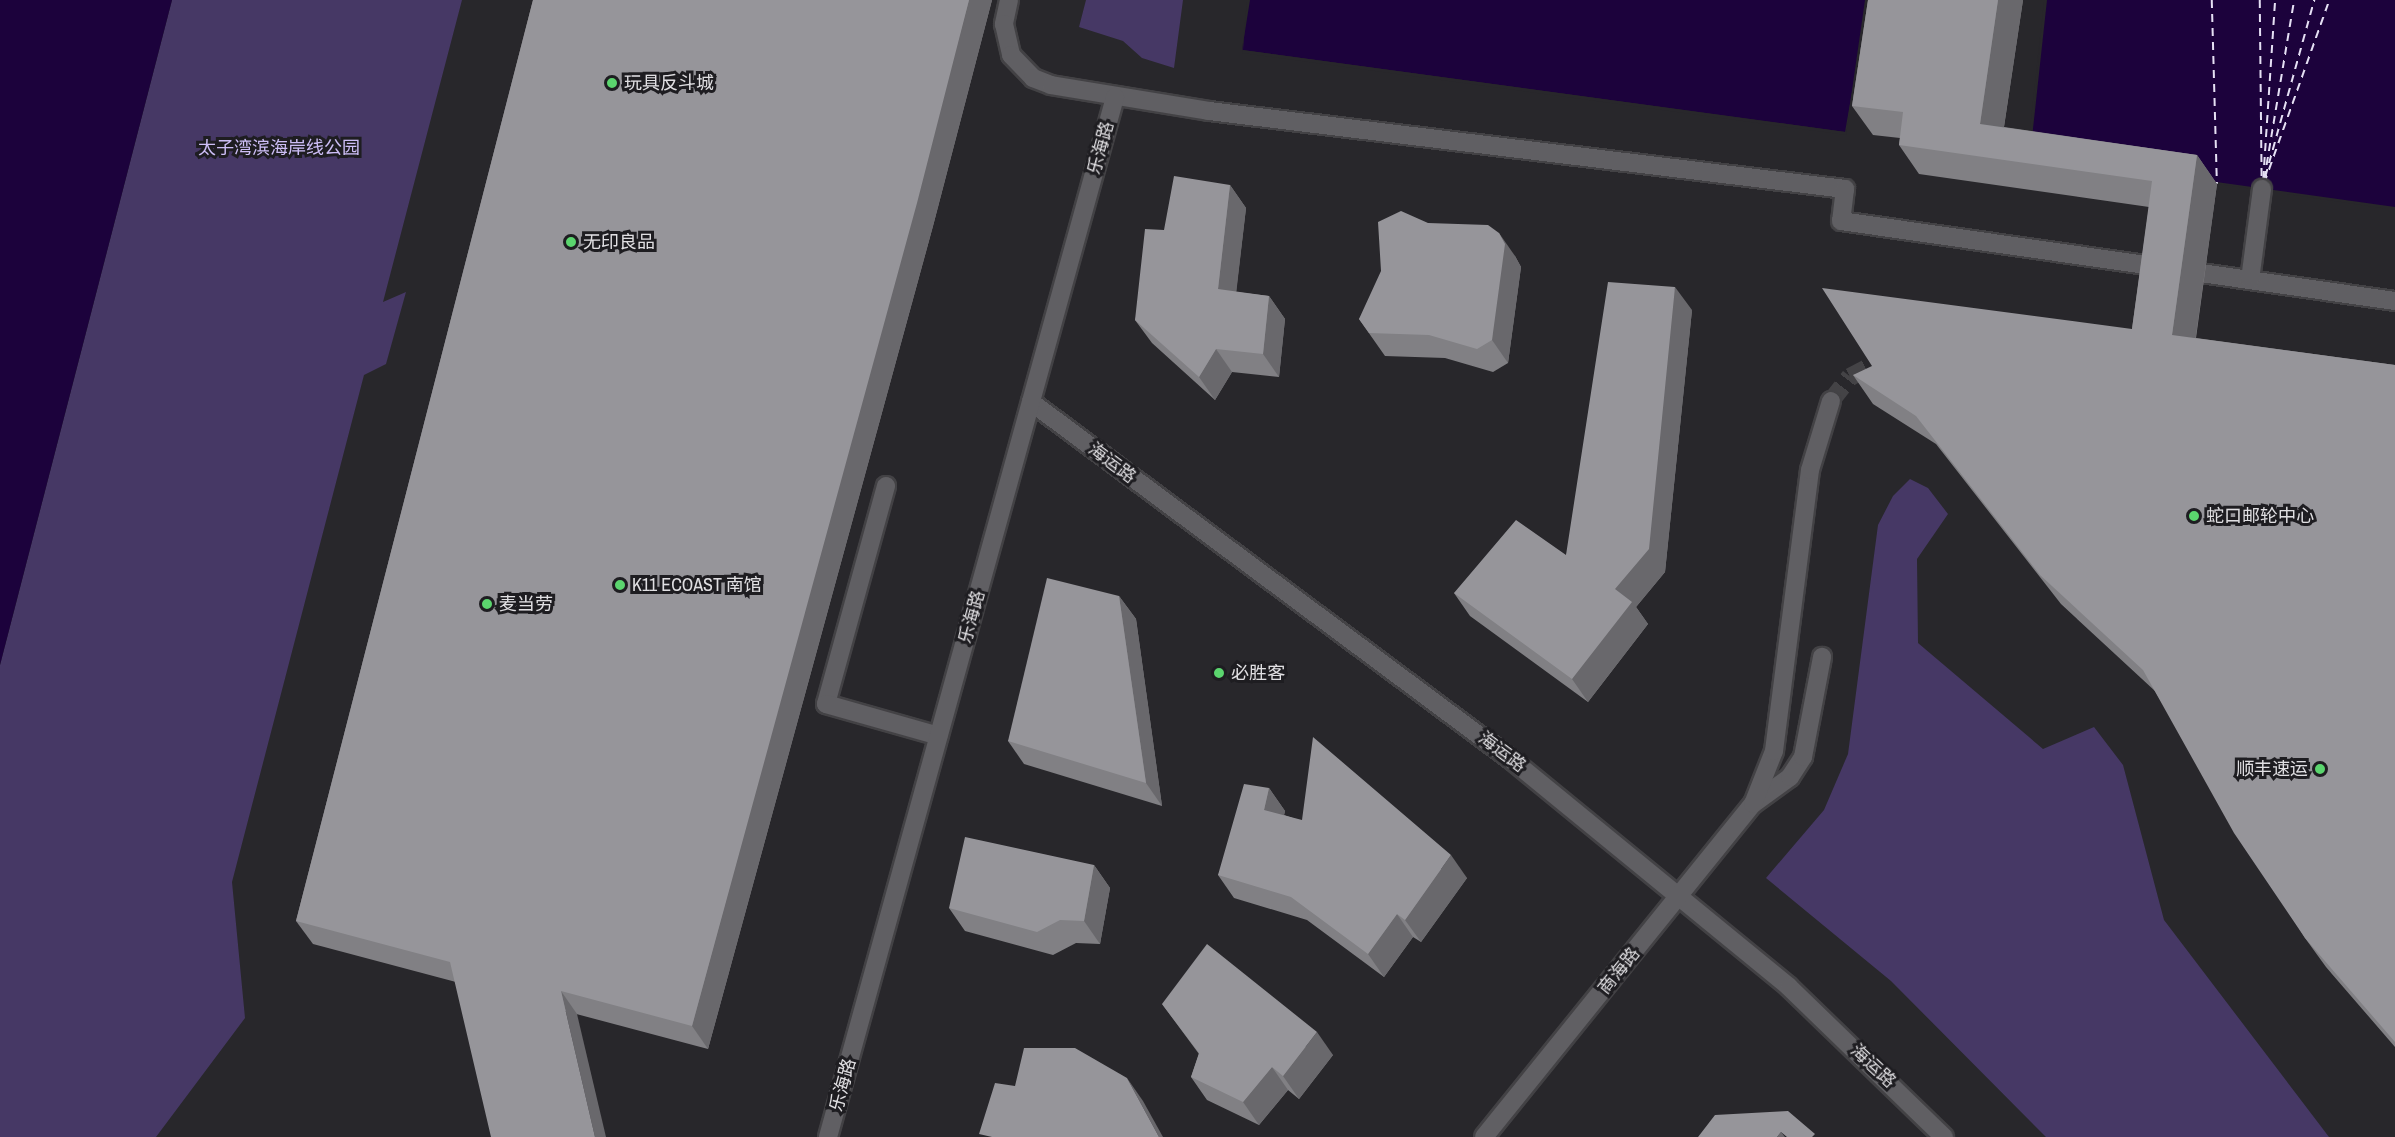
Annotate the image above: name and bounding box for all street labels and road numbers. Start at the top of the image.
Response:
street label: 乐海路 [1084,119,1118,177]
street label: 海运路 [1084,438,1140,488]
street label: 乐海路 [955,588,989,646]
street label: 海运路 [1474,727,1530,777]
street label: 商海路 [1594,943,1644,999]
street label: 海运路 [1846,1040,1900,1092]
street label: 乐海路 [826,1056,860,1114]

